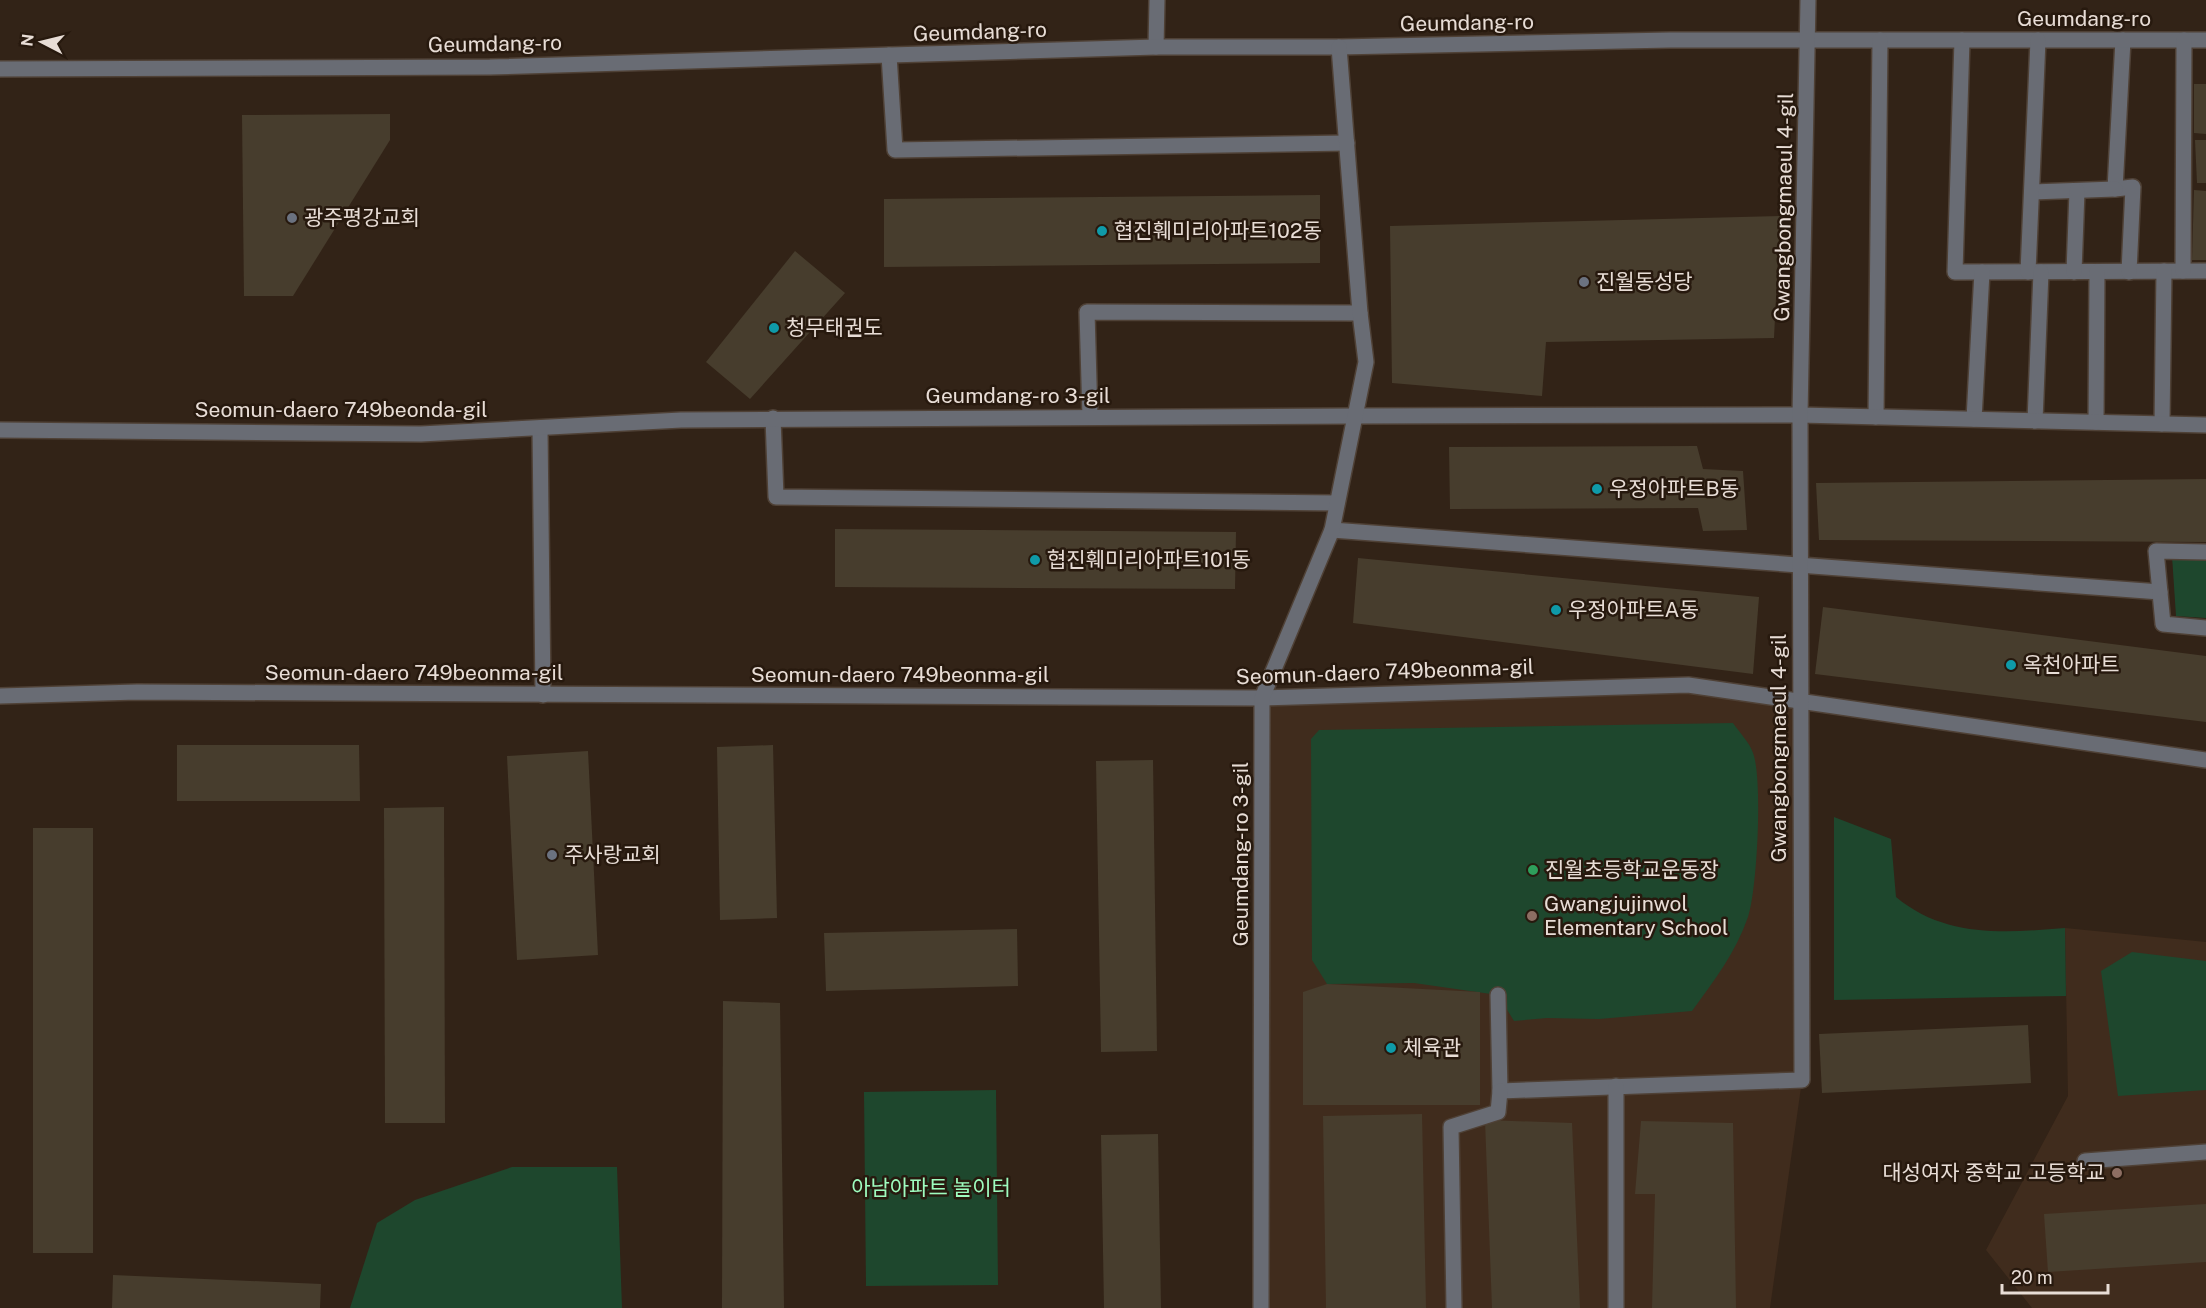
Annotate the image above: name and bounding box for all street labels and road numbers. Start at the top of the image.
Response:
street label: Geumdang-ro [2017,6,2151,31]
street label: Geumdang-ro [1400,9,1534,36]
street label: Geumdang-ro [913,17,1047,46]
street label: Geumdang-ro [428,30,562,57]
street label: Gwangbongmaeul 4-gil [1769,92,1798,322]
street label: Geumdang-ro 3-gil [926,383,1110,408]
street label: Seomun-daero 749beonda-gil [195,397,488,422]
street label: Gwangbongmaeul 4-gil [1766,633,1791,863]
street label: Seomun-daero 749beonma-gil [1235,654,1535,689]
street label: Seomun-daero 749beonma-gil [265,660,563,685]
street label: Seomun-daero 749beonma-gil [751,662,1049,687]
street label: Geumdang-ro 3-gil [1228,762,1253,946]

